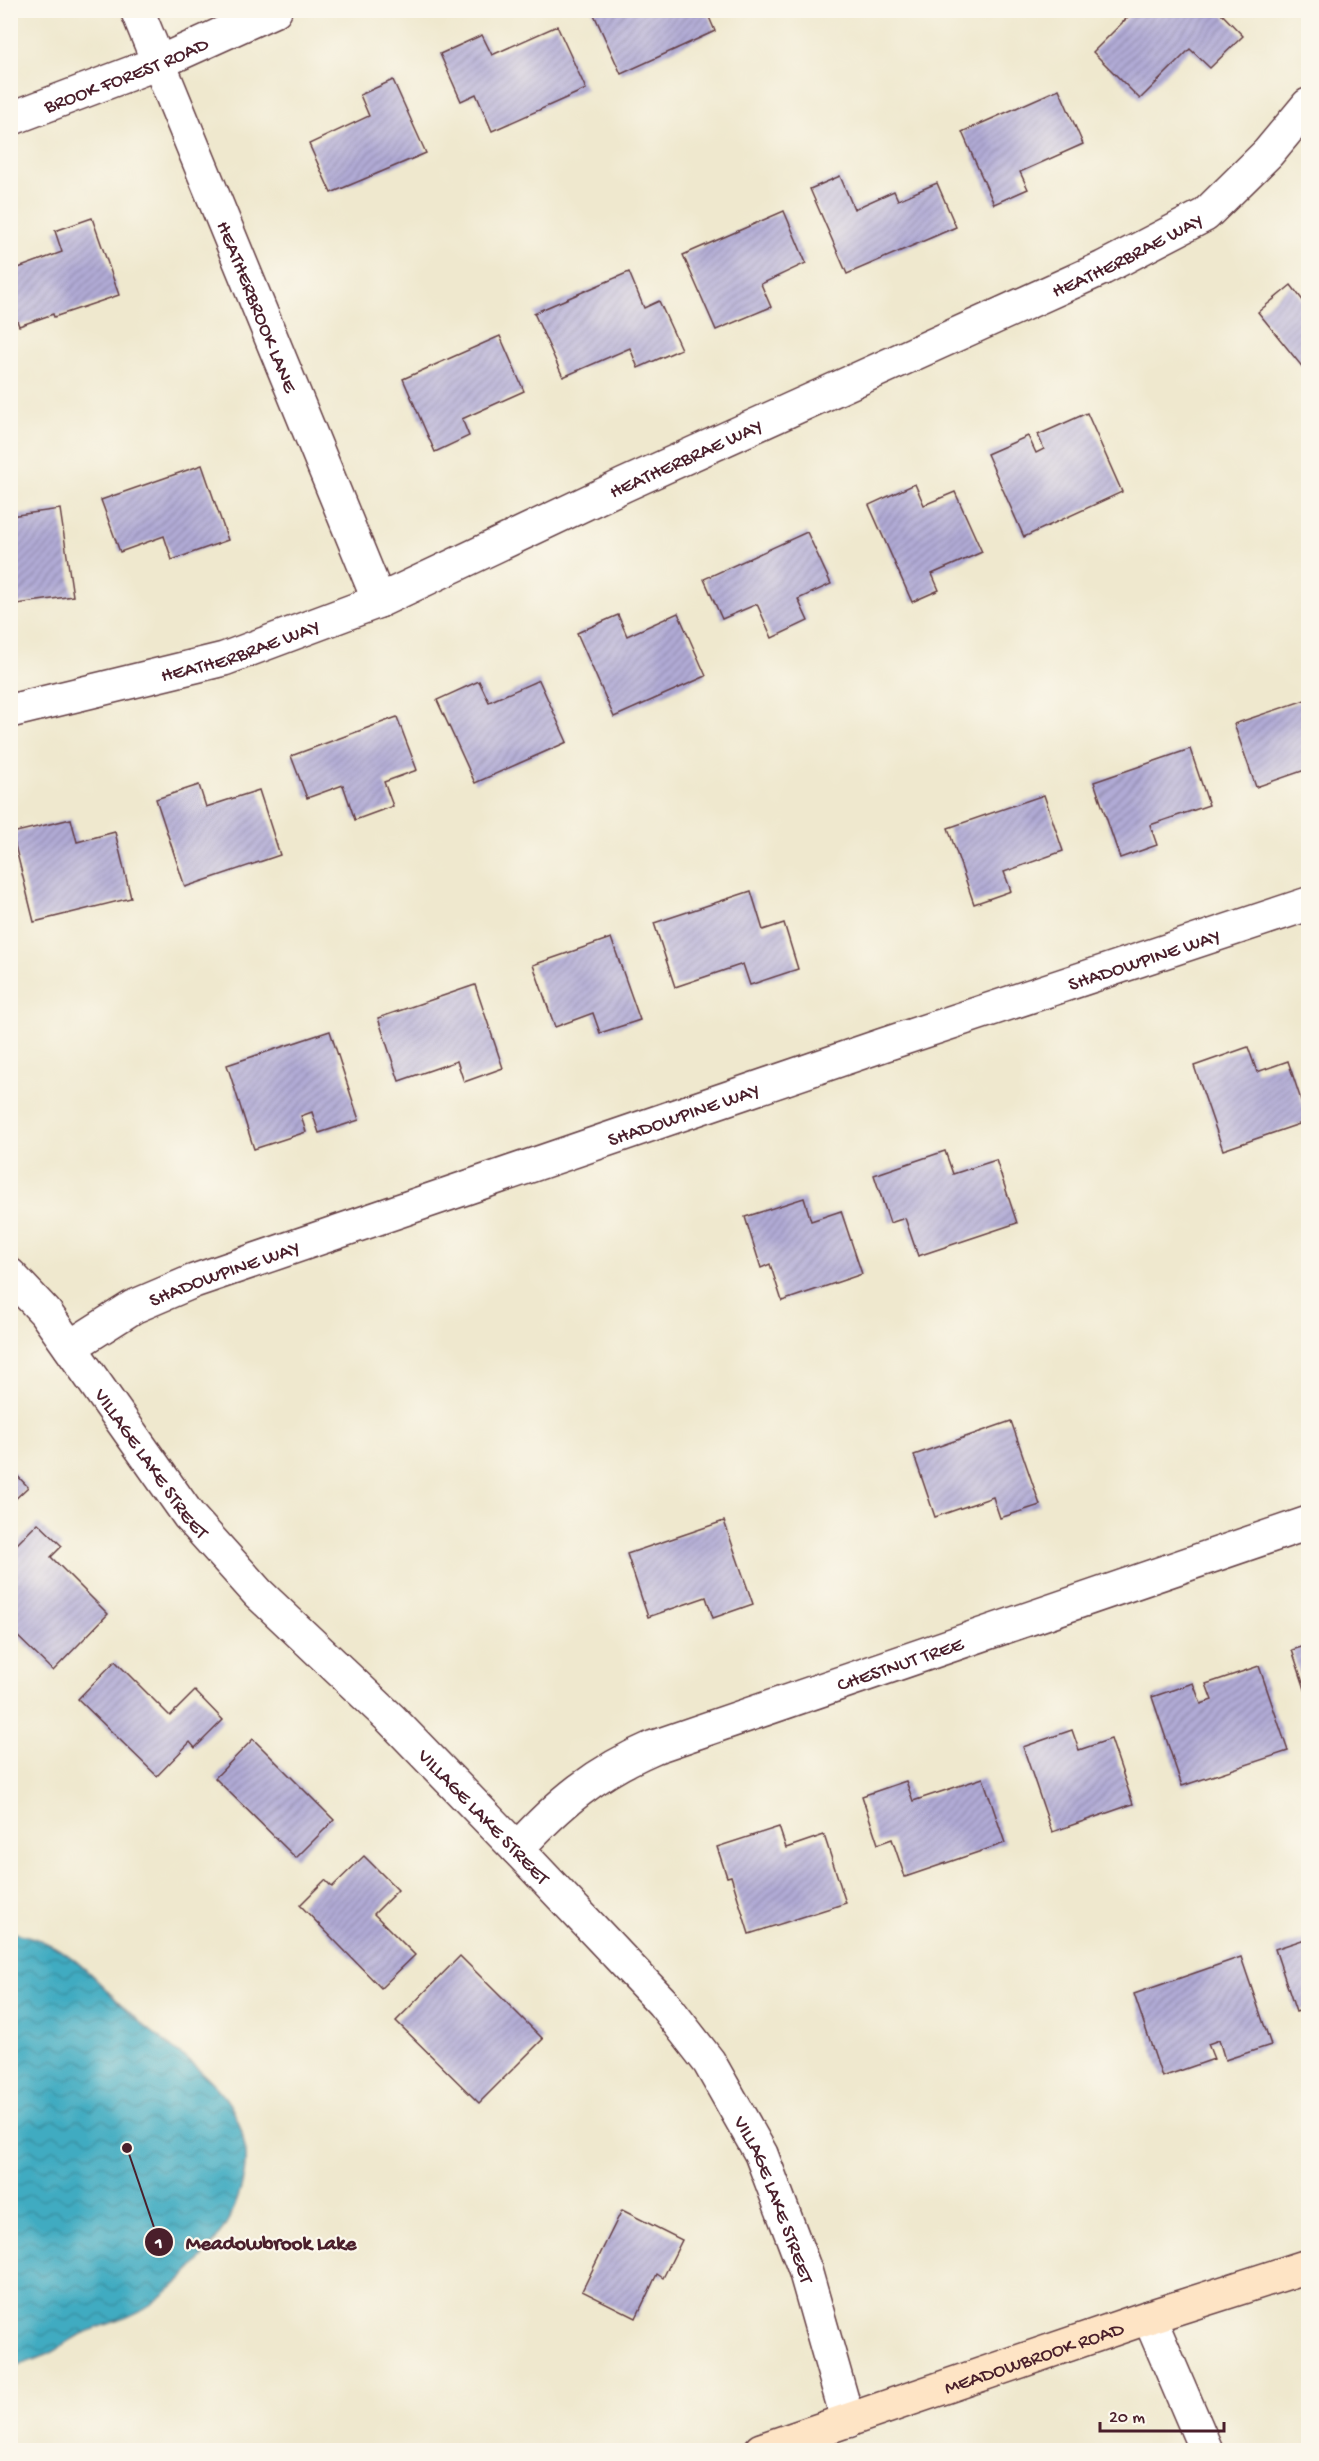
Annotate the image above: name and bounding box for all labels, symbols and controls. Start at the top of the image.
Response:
street label: BROOK FOREST ROAD [40,33,214,120]
street label: HEATHERBRAE WAY [1049,210,1208,305]
street label: HEATHERBROOK LANE [210,218,301,398]
street label: HEATHERBRAE WAY [606,416,767,505]
street label: HEATHERBRAE WAY [159,616,323,689]
street label: SHADOWPINE WAY [1066,926,1224,998]
street label: SHADOWPINE WAY [605,1080,763,1153]
street label: SHADOWPINE WAY [146,1238,303,1314]
street label: VILLAGE LAKE STREET [87,1384,213,1546]
street label: CHESTNUT TREE [835,1633,968,1698]
street label: VILLAGE LAKE STREET [411,1745,554,1892]
street label: VILLAGE LAKE STREET [726,2112,817,2288]
callout: Meadowbrook Lake [144,2222,368,2261]
text: Meadowbrook Lake [186,2233,358,2258]
text: 1 [154,2234,163,2255]
street label: MEADOWBROOK ROAD [942,2318,1128,2401]
scale bar [1100,2395,1224,2433]
text: 20 m [1109,2408,1145,2429]

